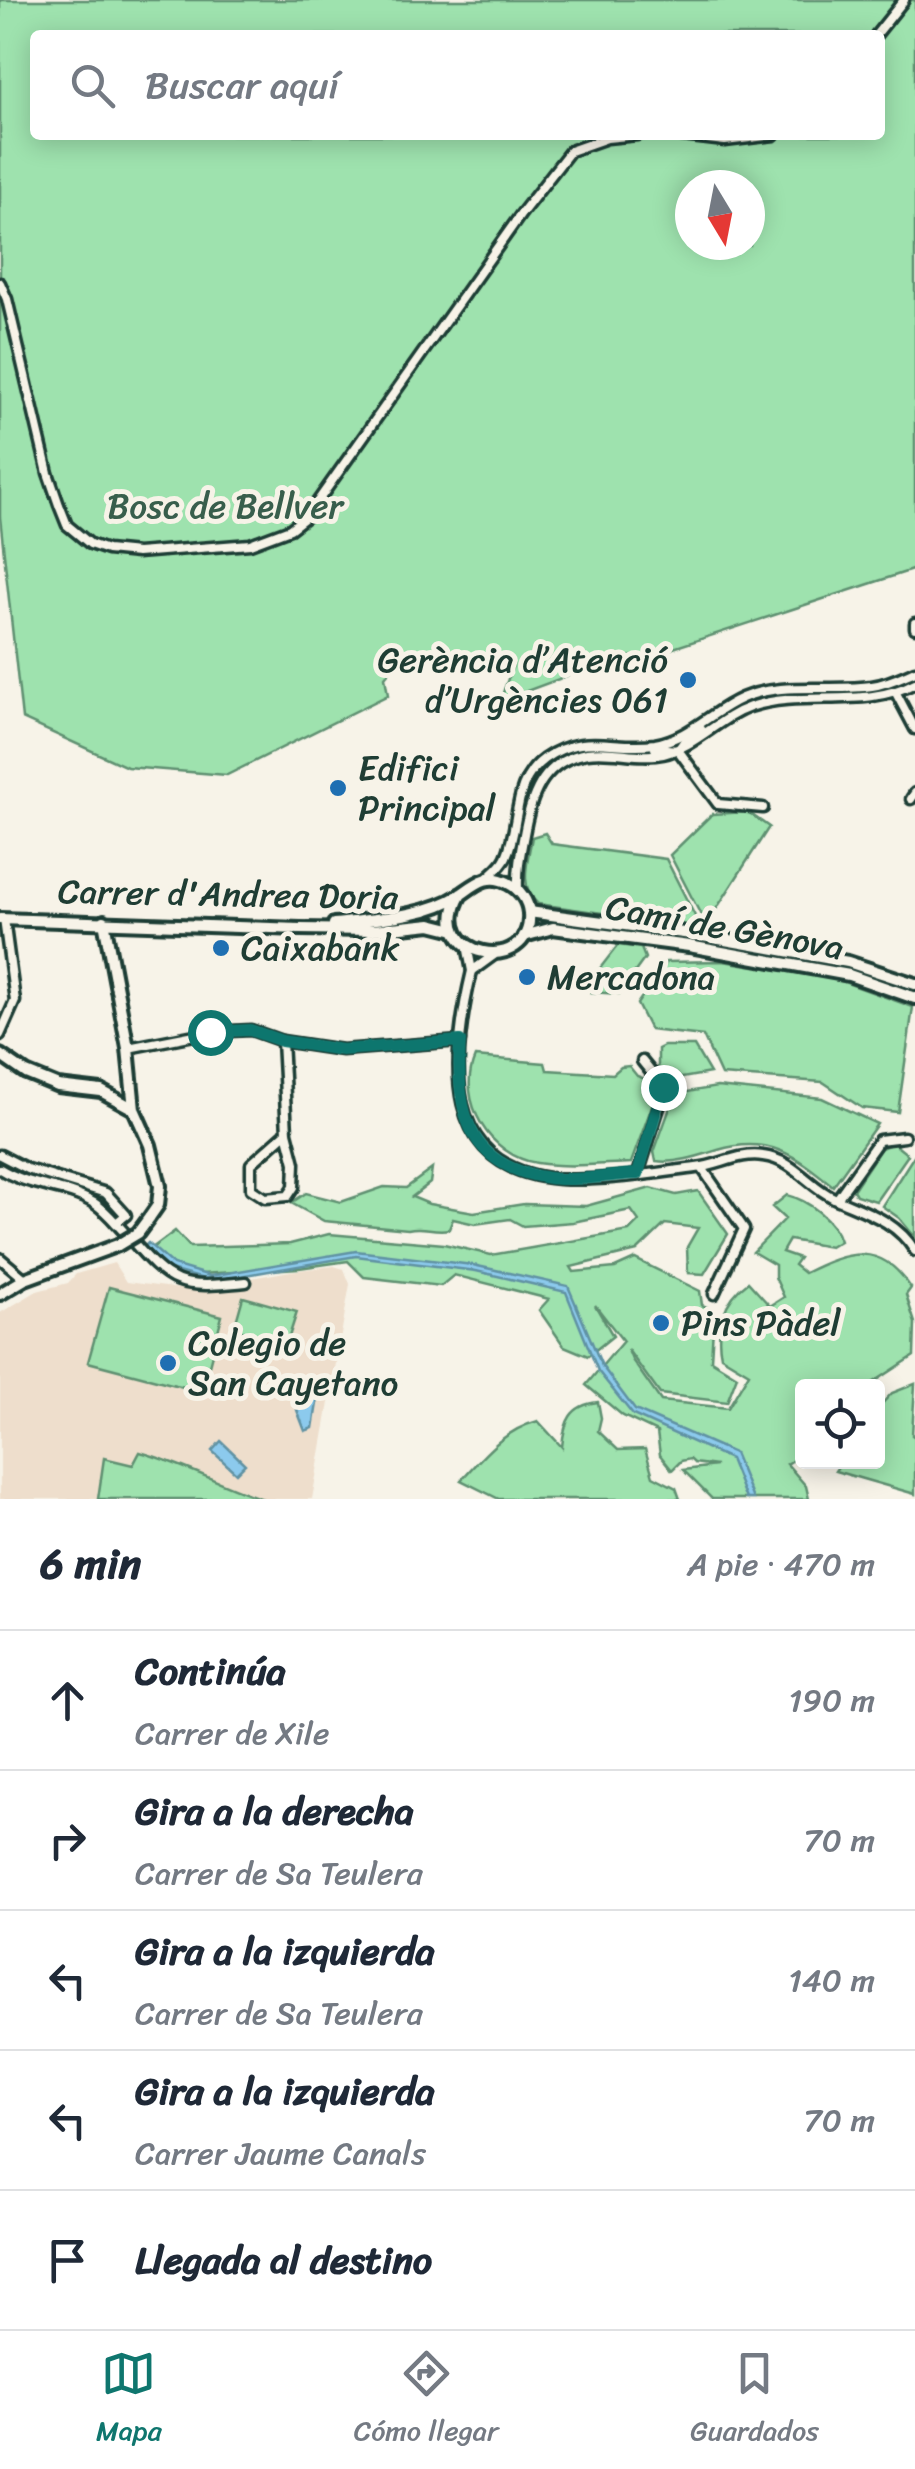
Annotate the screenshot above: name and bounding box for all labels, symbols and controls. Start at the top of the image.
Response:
search box [30,30,885,140]
text: Buscar aquí [145,52,339,119]
icon: search [65,58,120,113]
north arrow [675,170,765,260]
park label: Bosc de Bellver [107,475,345,537]
place label: Gerència d’Atenció d’Urgències 061 [378,629,668,731]
marker: Gerència d’Atenció d’Urgències 061 [677,669,699,691]
place label: Edifici Principal [358,737,496,839]
marker: Edifici Principal [327,777,349,799]
street label: Carrer d'Andrea Doria [57,860,399,928]
street label: Camí de Gènova [601,876,849,978]
place label: Caixabank [241,917,400,979]
marker: Caixabank [210,937,232,959]
place label: Mercadona [547,946,715,1008]
marker: Mercadona [516,966,538,988]
route start [188,1010,234,1056]
route end [641,1065,687,1111]
place label: Pins Pàdel [681,1292,842,1354]
place label: Colegio de San Cayetano [188,1312,398,1414]
marker: Pins Pàdel [650,1312,672,1334]
marker: Colegio de San Cayetano [157,1352,179,1374]
map controls [795,1379,885,1469]
button: locate [795,1379,885,1469]
text: 6 min [40,1527,141,1601]
text: A pie · 470 m [687,1536,875,1593]
text: Continúa [135,1638,286,1705]
text: 190 m [789,1672,875,1729]
icon: ahead [40,1673,95,1728]
text: Carrer de Xile [135,1705,329,1762]
text: Gira a la derecha [135,1778,414,1845]
text: 70 m [804,1812,875,1869]
icon: right [40,1813,95,1868]
text: Carrer de Sa Teulera [135,1845,423,1902]
text: Gira a la izquierda [135,1918,435,1985]
text: 140 m [788,1952,875,2009]
icon: left [40,1953,95,2008]
text: Carrer de Sa Teulera [135,1985,423,2042]
text: Gira a la izquierda [135,2058,435,2125]
text: 70 m [804,2092,875,2149]
icon: left [40,2093,95,2148]
text: Carrer Jaume Canals [135,2125,426,2182]
text: Llegada al destino [135,2227,432,2294]
icon: arrive [40,2233,95,2288]
tab: Mapa [96,2346,162,2455]
tab: Cómo llegar [354,2346,498,2455]
tab: Guardados [690,2346,819,2455]

